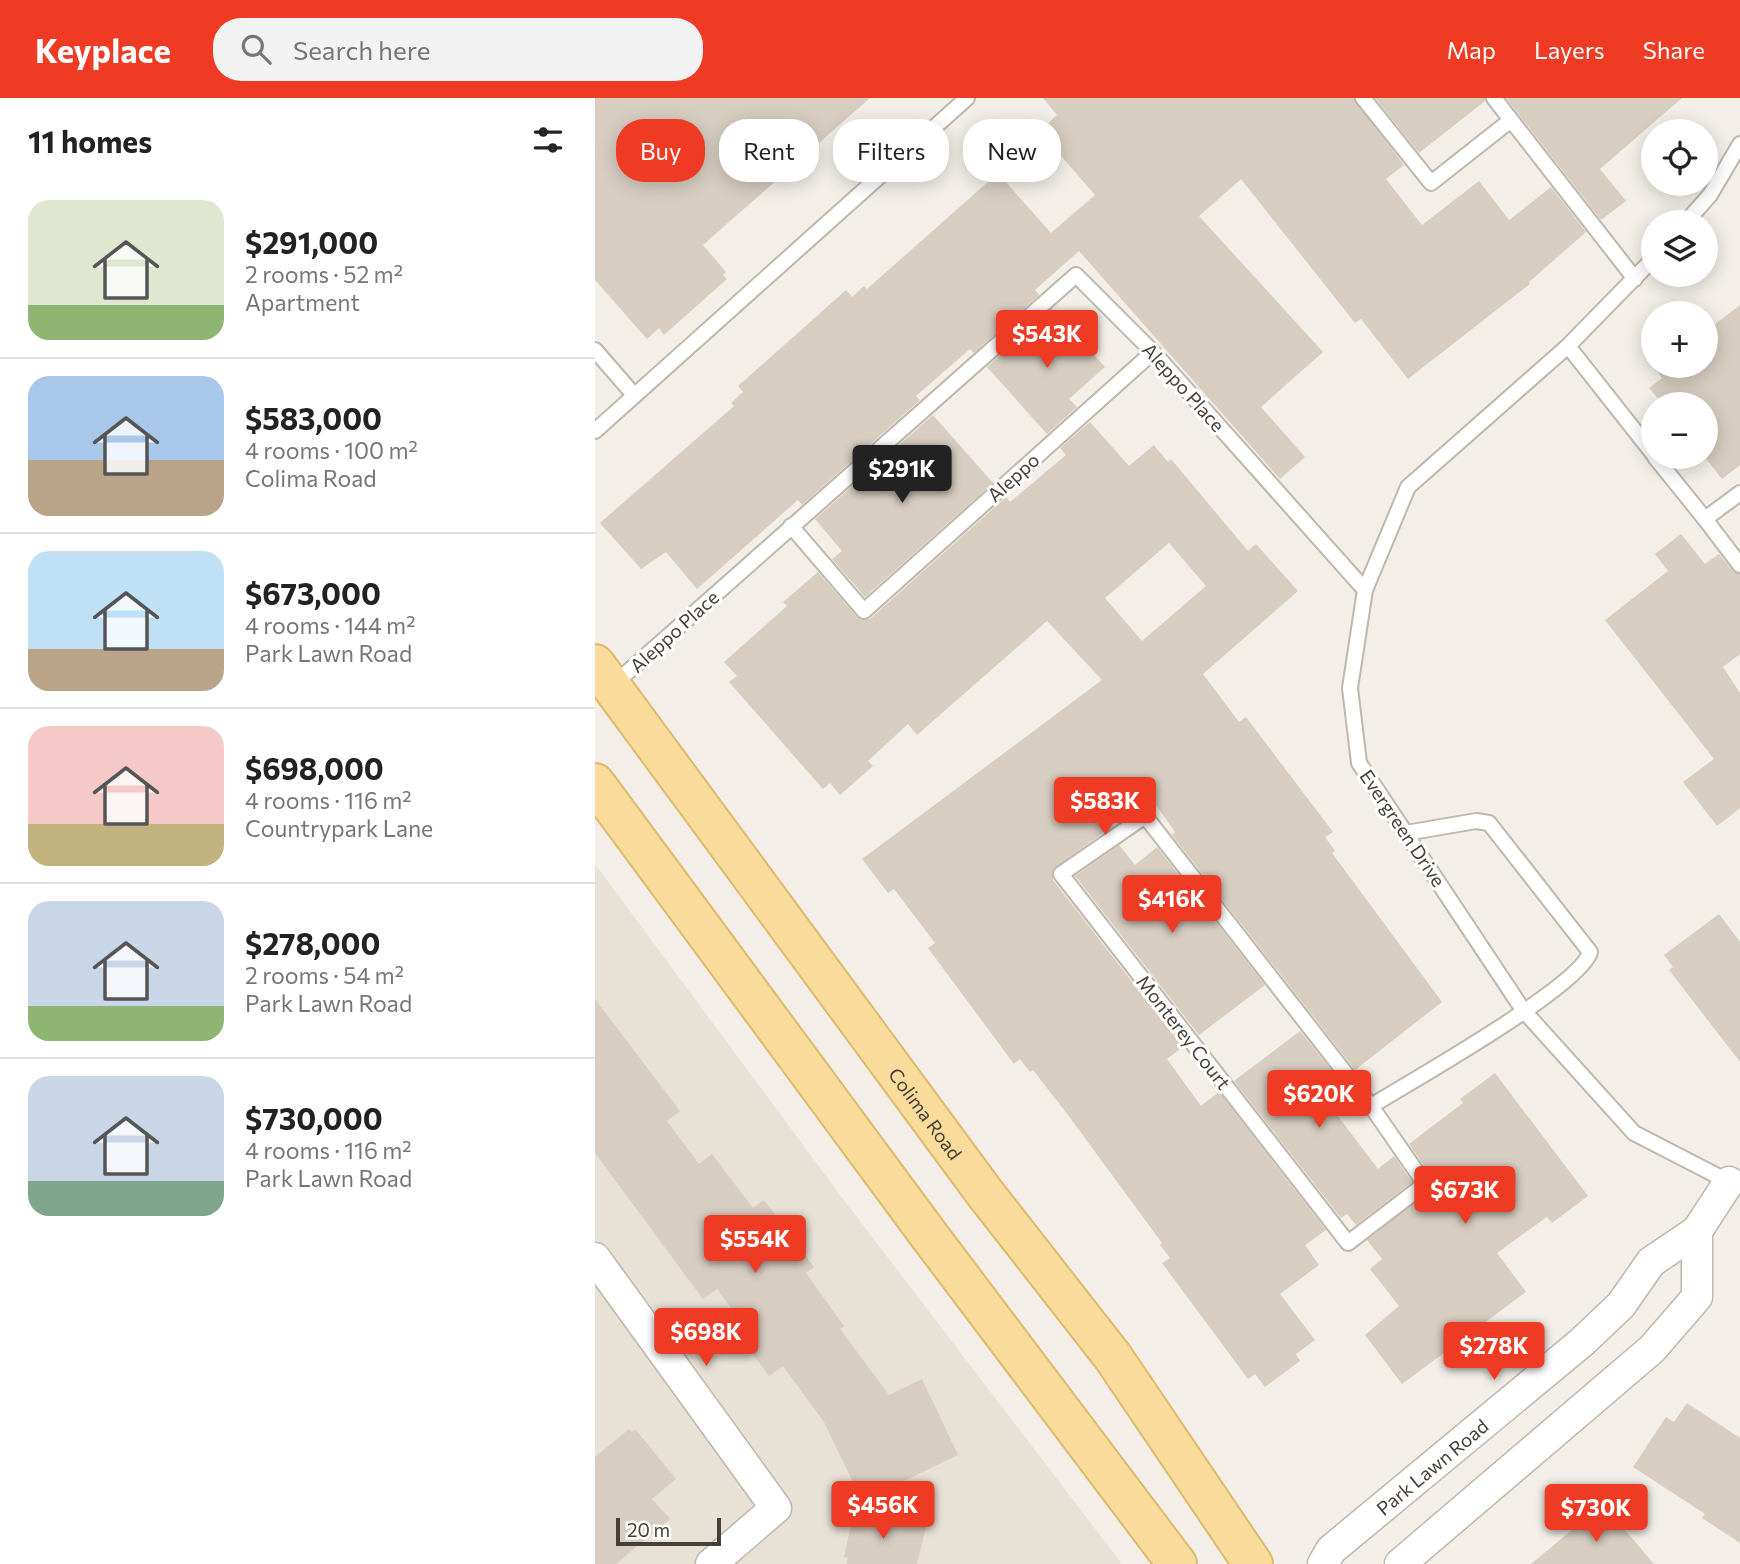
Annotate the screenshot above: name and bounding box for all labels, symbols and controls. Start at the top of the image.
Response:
search box [213,18,703,81]
text: Keyplace [35,29,171,70]
icon: search [237,30,275,68]
text: Search here [293,34,430,65]
text: Map [1447,35,1496,64]
text: Layers [1534,35,1605,64]
text: Share [1643,35,1705,64]
chip: Buy [616,119,705,182]
chip: Rent [719,119,819,182]
chip: Filters [833,119,949,182]
chip: New [963,119,1061,182]
map controls [1641,119,1718,469]
button: locate [1641,119,1718,196]
icon: filters [529,121,567,159]
text: 11 homes [28,122,152,159]
button: layers [1641,210,1718,287]
text: $291,000 [245,223,378,260]
icon: home [84,228,168,312]
text: 2 rooms · 52 m² [245,260,403,288]
text: Apartment [245,288,360,316]
button: + [1641,301,1718,378]
pin: $543K [998,310,1096,370]
text: $543K [1012,319,1082,347]
street label: Aleppo Place [1138,338,1230,436]
button: − [1641,392,1718,469]
text: $583,000 [245,399,382,436]
icon: home [84,404,168,488]
text: 4 rooms · 100 m² [245,436,418,464]
pin: $291K [853,446,951,505]
street label: Aleppo [982,448,1044,506]
text: $291K [869,454,935,482]
text: Colima Road [245,464,376,492]
text: $673,000 [245,574,381,611]
icon: home [84,579,168,663]
street label: Aleppo Place [625,585,723,677]
text: 4 rooms · 144 m² [245,611,415,639]
text: Park Lawn Road [245,639,412,667]
text: $698,000 [245,749,384,786]
icon: home [84,754,168,838]
street label: Evergreen Drive [1355,765,1451,891]
pin: $583K [1056,778,1154,837]
text: 4 rooms · 116 m² [245,786,412,814]
text: $583K [1070,786,1140,814]
text: Countrypark Lane [245,814,433,842]
pin: $416K [1123,876,1221,935]
text: $416K [1138,884,1206,912]
text: $278,000 [245,924,380,961]
icon: home [84,929,168,1013]
text: 2 rooms · 54 m² [245,961,404,989]
street label: Monterey Court [1132,970,1236,1094]
text: Park Lawn Road [245,989,412,1017]
street label: Colima Road [884,1063,967,1164]
pin: $620K [1270,1070,1368,1130]
text: $620K [1283,1079,1355,1107]
text: $730,000 [245,1099,383,1136]
icon: home [84,1104,168,1188]
text: 4 rooms · 116 m² [245,1136,412,1164]
text: Park Lawn Road [245,1164,412,1192]
pin: $673K [1416,1166,1514,1226]
text: $673K [1430,1175,1500,1203]
pin: $554K [706,1216,804,1275]
text: $554K [720,1224,790,1252]
pin: $698K [657,1308,755,1368]
text: $698K [670,1317,742,1345]
pin: $278K [1445,1322,1543,1382]
text: $278K [1460,1331,1528,1359]
street label: Park Lawn Road [1371,1414,1492,1519]
pin: $456K [834,1482,932,1541]
pin: $730K [1547,1484,1645,1544]
text: $456K [848,1490,919,1518]
text: $730K [1561,1493,1631,1521]
scale bar [616,1515,721,1547]
text: 20 m [627,1518,670,1541]

